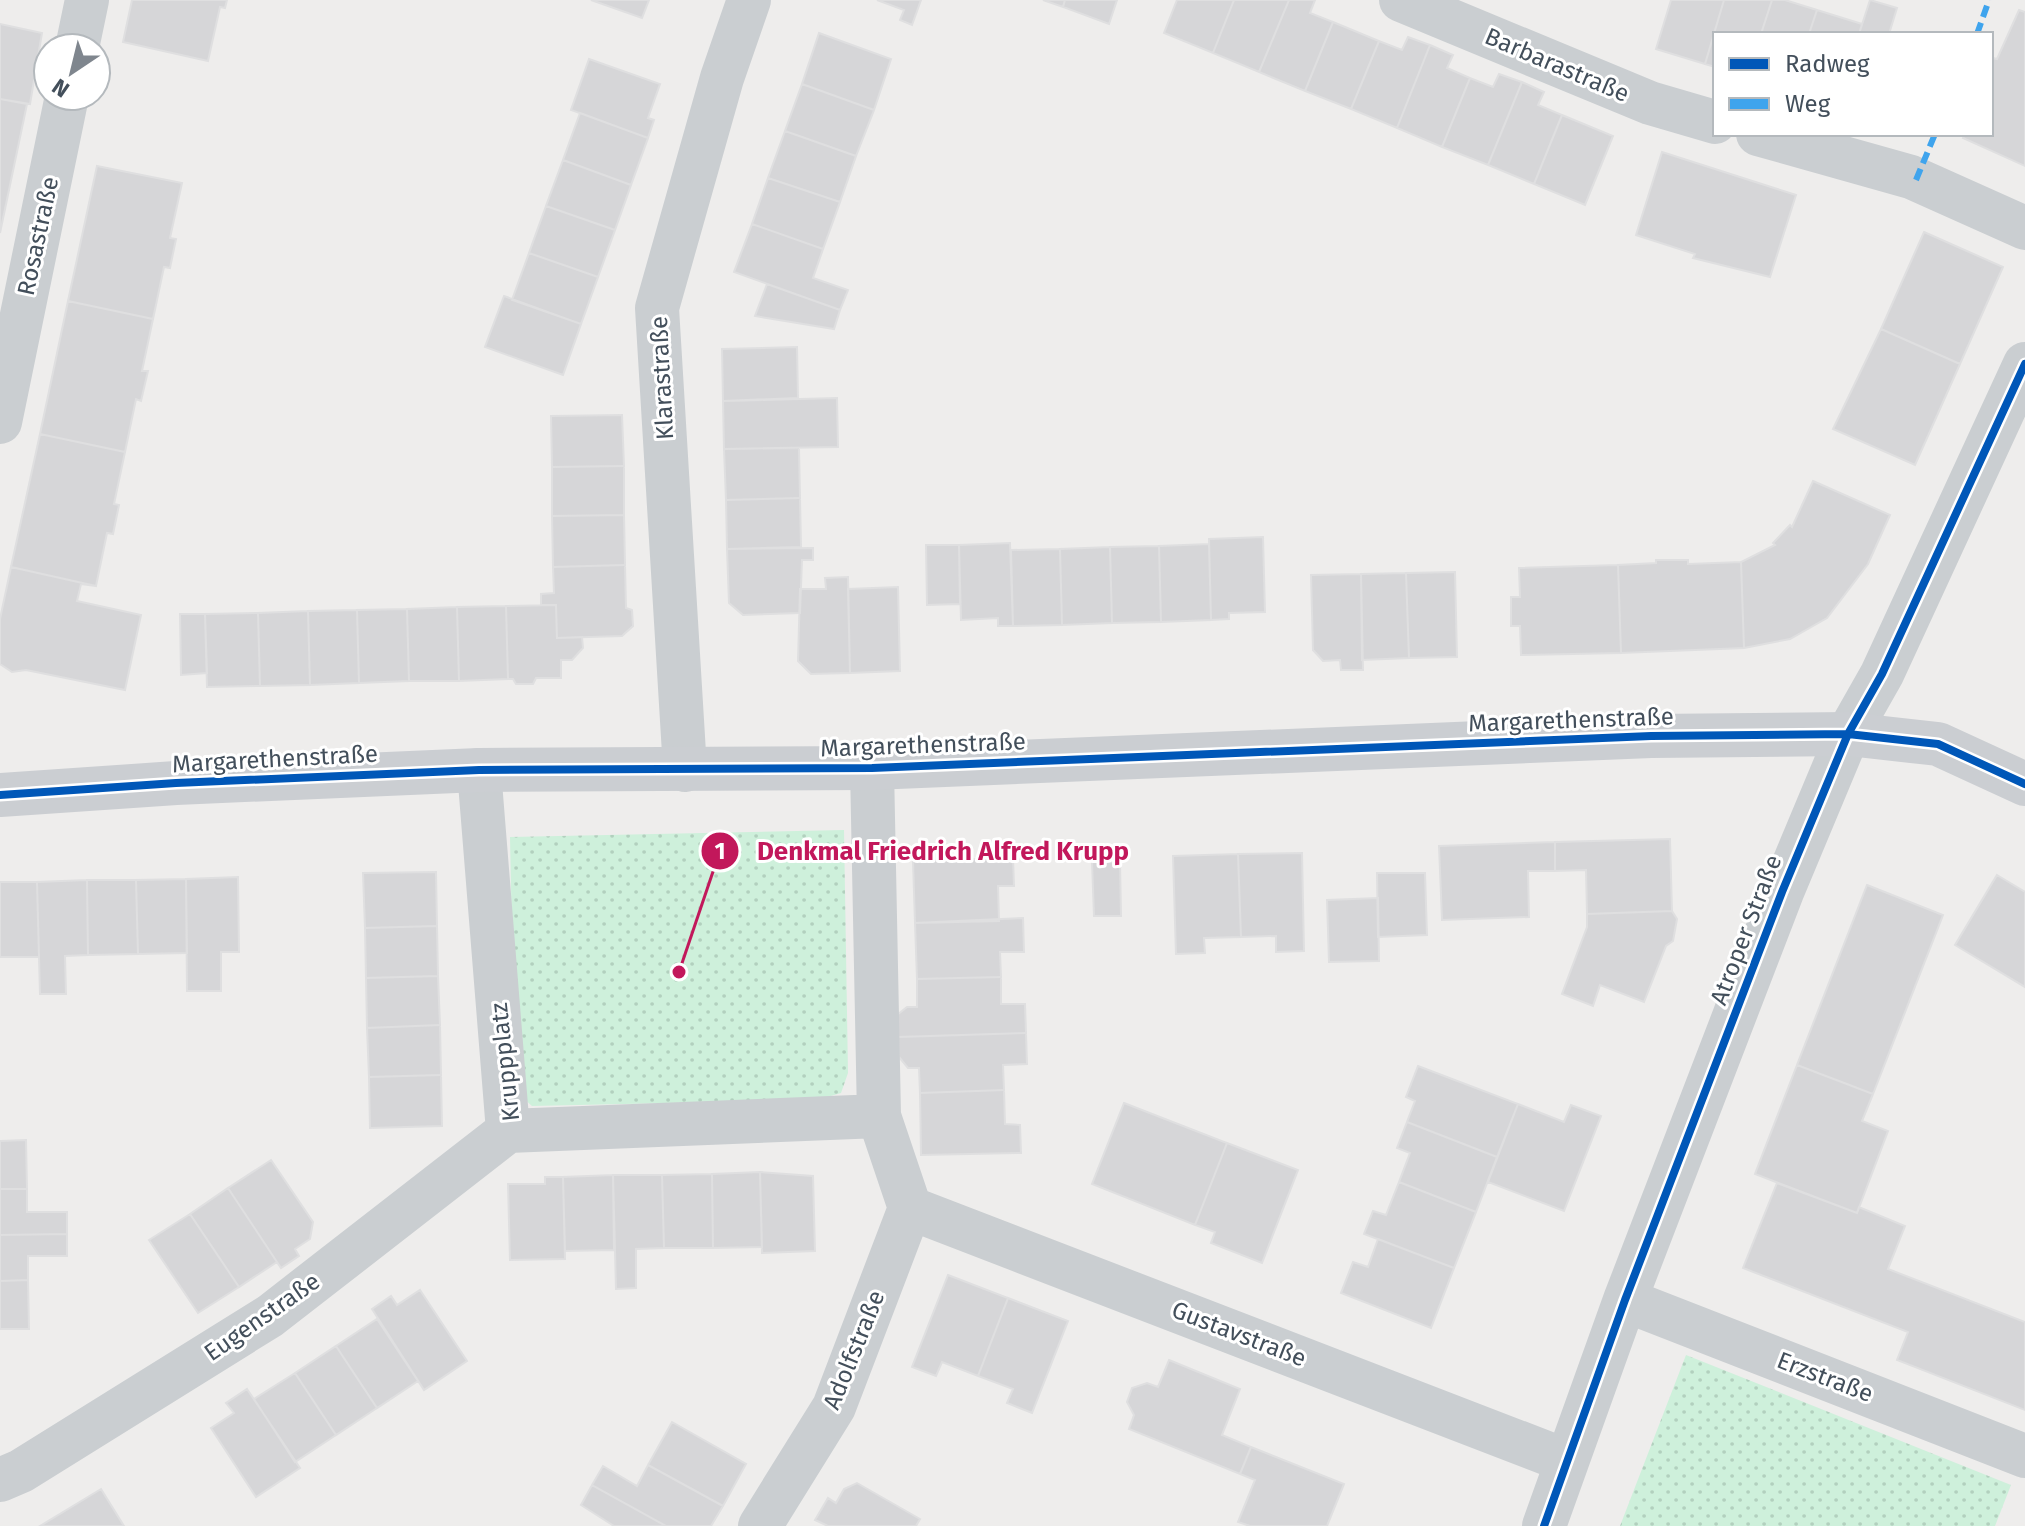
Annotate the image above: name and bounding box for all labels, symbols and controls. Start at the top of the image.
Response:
street label: Barbarastraße [1481,22,1633,108]
north arrow [32,32,112,112]
legend [1713,32,1993,136]
text: Radweg [1785,50,1870,78]
text: N [47,73,75,103]
text: Weg [1785,90,1831,118]
street label: Rosastraße [12,174,64,298]
street label: Klarastraße [645,315,679,441]
street label: Margarethenstraße [1468,702,1674,738]
street label: Margarethenstraße [820,727,1026,763]
street label: Margarethenstraße [171,740,379,778]
callout: Denkmal Friedrich Alfred Krupp [700,826,1145,876]
text: Denkmal Friedrich Alfred Krupp [757,836,1129,867]
text: 1 [714,837,726,865]
street label: Atroper Straße [1705,851,1787,1009]
street label: Kruppplatz [485,1001,525,1123]
street label: Eugenstraße [199,1267,325,1367]
street label: Adolfstraße [817,1286,891,1414]
street label: Gustavstraße [1168,1296,1310,1372]
street label: Erzstraße [1773,1346,1877,1408]

